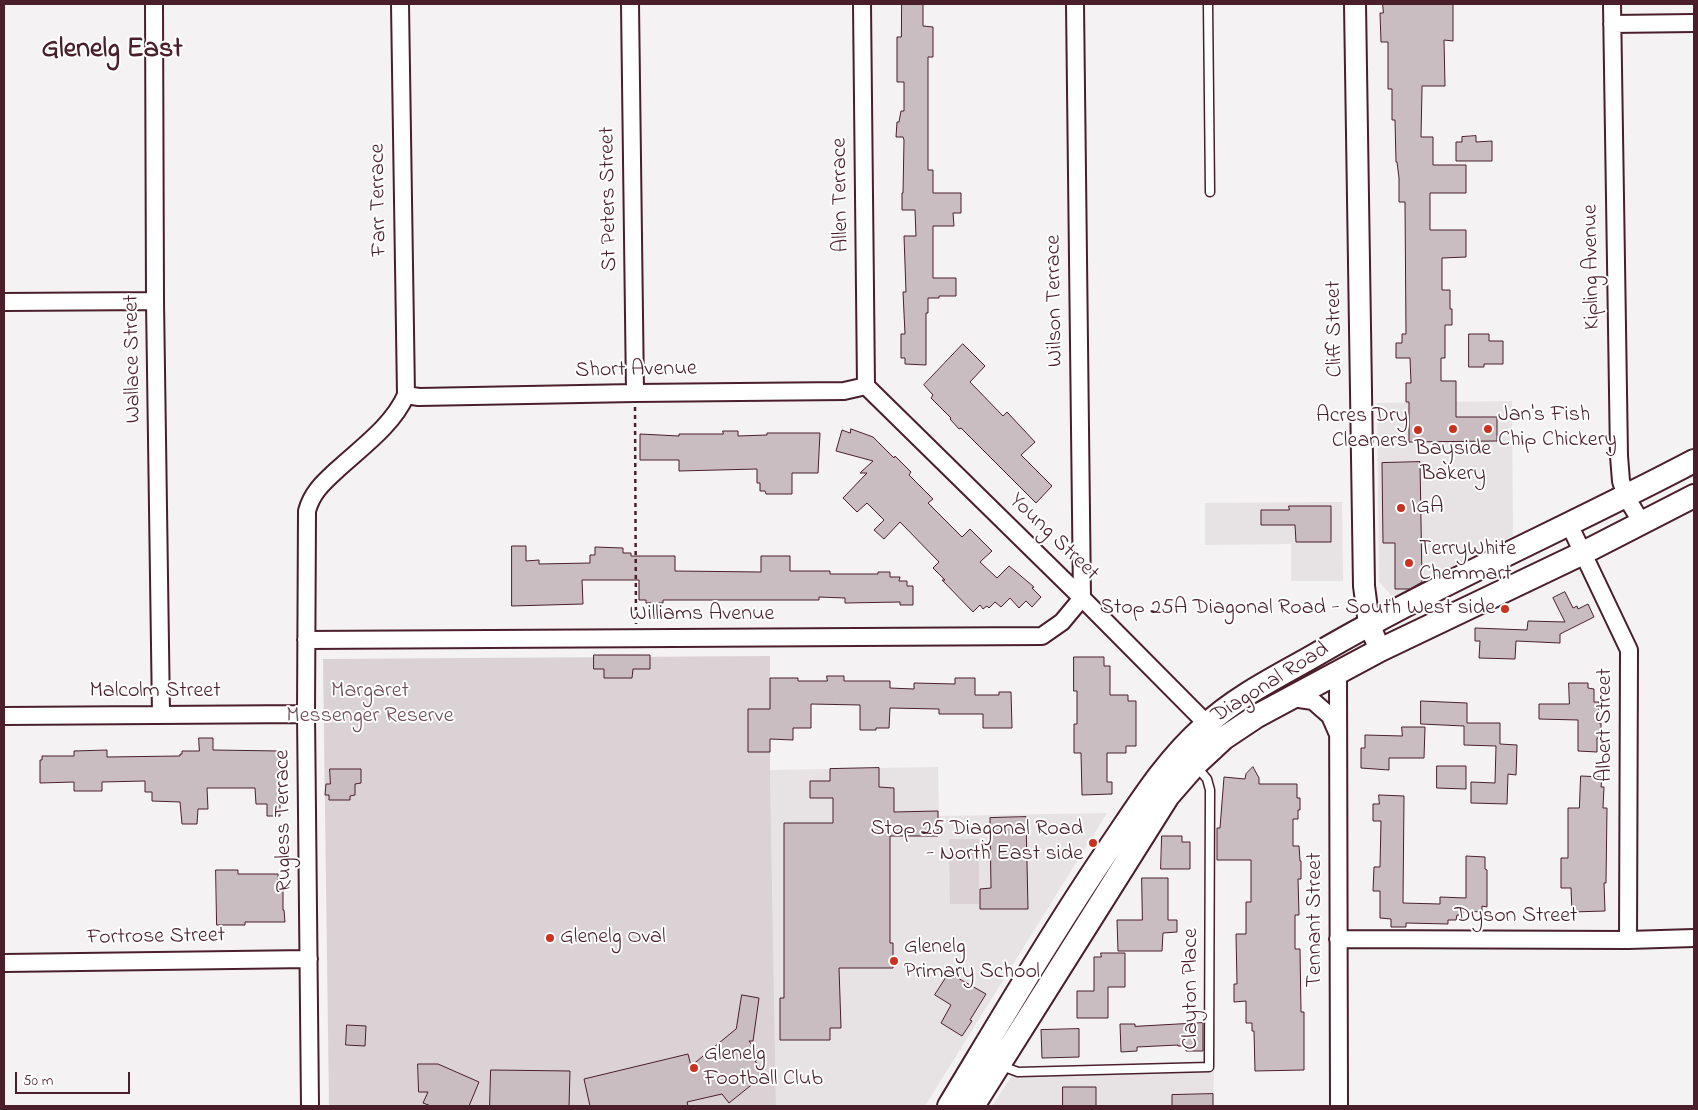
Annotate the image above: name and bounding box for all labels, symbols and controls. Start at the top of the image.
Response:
district label: Glenelg East [41,34,183,68]
street label: St Peters Street [596,127,624,271]
street label: Allen Terrace [828,137,856,253]
street label: Farr Terrace [366,143,394,257]
street label: Kipling Avenue [1579,204,1607,330]
street label: Wilson Terrace [1042,235,1070,367]
street label: Cliff Street [1322,281,1350,377]
street label: Wallace Street [120,294,148,424]
street label: Short Avenue [575,357,697,385]
place label: Jan's Fish Chip Chickery [1498,403,1617,454]
place label: Acres Dry Cleaners [1316,404,1408,456]
marker: Bayside Bakery [1447,423,1459,435]
marker: Jan's Fish Chip Chickery [1482,423,1494,435]
marker: Acres Dry Cleaners [1412,424,1424,436]
place label: Bayside Bakery [1415,437,1491,488]
street label: Young Street [1002,489,1104,587]
place label: IGA [1411,495,1444,521]
marker: IGA [1395,502,1407,514]
place label: TerryWhite Chemmart [1419,537,1516,588]
marker: TerryWhite Chemmart [1403,557,1415,569]
place label: Stop 25A Diagonal Road - South West side [1100,596,1495,622]
street label: Williams Avenue [630,602,774,628]
marker: Stop 25A Diagonal Road - South West side [1499,603,1511,615]
street label: Diagonal Road [1208,638,1334,730]
street label: Albert Street [1593,668,1619,782]
street label: Malcolm Street [89,679,221,705]
park label: Margaret Messenger Reserve [286,679,454,730]
street label: Rugless Terrace [271,749,299,893]
place label: Stop 25 Diagonal Road - North East side [870,817,1083,868]
marker: Stop 25 Diagonal Road - North East side [1087,837,1099,849]
street label: Tennant Street [1303,852,1329,988]
street label: Dyson Street [1455,904,1577,930]
street label: Fortrose Street [87,924,225,952]
place label: Glenelg Oval [560,925,666,951]
street label: Clayton Place [1179,928,1205,1050]
marker: Glenelg Oval [544,932,556,944]
place label: Glenelg Primary School [904,935,1040,986]
marker: Glenelg Primary School [888,955,900,967]
place label: Glenelg Football Club [704,1042,823,1094]
scale bar [18,1062,132,1094]
marker: Glenelg Football Club [688,1062,700,1074]
text: 50 m [23,1070,53,1092]

